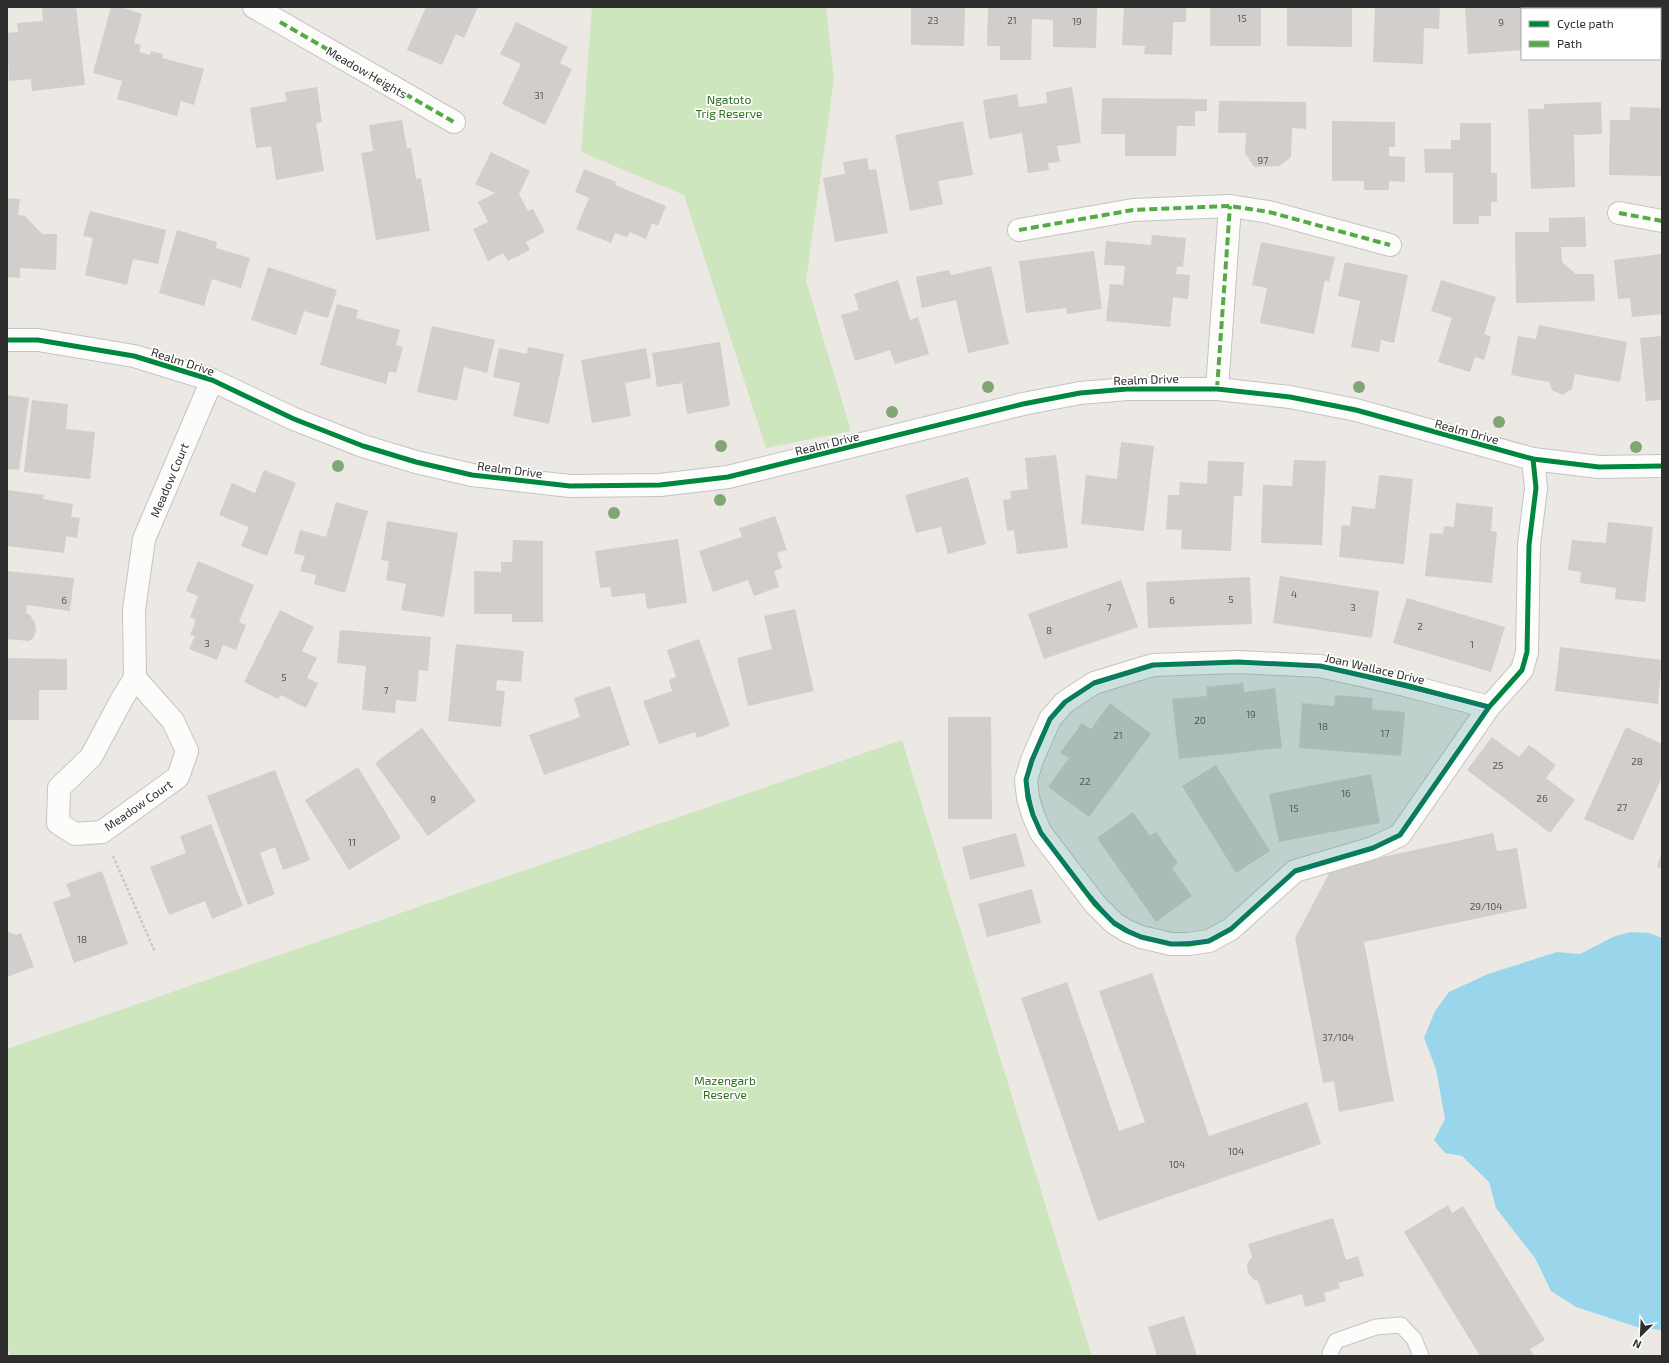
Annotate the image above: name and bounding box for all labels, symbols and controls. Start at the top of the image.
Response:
legend [1521,8,1661,60]
house number: 15 [1237,12,1247,24]
house number: 23 [927,14,939,26]
house number: 21 [1007,14,1017,26]
house number: 19 [1072,15,1082,27]
house number: 9 [1498,16,1504,28]
text: Cycle path [1557,16,1614,30]
text: Path [1557,36,1582,50]
street label: Meadow Heights [324,43,410,101]
house number: 31 [534,89,544,101]
park label: Ngatoto Trig Reserve [696,92,762,120]
house number: 97 [1258,154,1268,166]
street label: Realm Drive [150,344,216,378]
street label: Realm Drive [1113,371,1179,387]
street label: Realm Drive [1433,416,1501,446]
street label: Realm Drive [793,428,861,458]
street label: Meadow Court [147,440,191,519]
street label: Realm Drive [477,458,543,480]
house number: 4 [1291,588,1297,600]
house number: 5 [1228,593,1234,605]
house number: 6 [61,594,67,606]
house number: 6 [1169,594,1175,606]
house number: 7 [1106,601,1112,613]
house number: 3 [1350,601,1356,613]
house number: 2 [1417,620,1423,632]
house number: 8 [1046,624,1052,636]
house number: 3 [204,637,210,649]
house number: 1 [1470,638,1474,650]
street label: Joan Wallace Drive [1324,650,1426,686]
house number: 5 [281,671,287,683]
house number: 7 [383,684,389,696]
house number: 19 [1246,708,1256,720]
house number: 20 [1194,714,1206,726]
house number: 18 [1318,720,1328,732]
house number: 17 [1380,727,1390,739]
house number: 21 [1113,729,1123,741]
house number: 28 [1631,755,1643,767]
house number: 25 [1493,759,1503,771]
house number: 22 [1079,775,1091,787]
street label: Meadow Court [101,776,175,834]
house number: 16 [1341,787,1351,799]
house number: 26 [1536,792,1548,804]
house number: 9 [430,793,436,805]
house number: 27 [1617,801,1627,813]
house number: 15 [1289,802,1299,814]
house number: 11 [348,836,356,848]
house number: 29/104 [1470,900,1502,912]
house number: 18 [77,933,87,945]
house number: 37/104 [1322,1031,1354,1043]
park label: Mazengarb Reserve [694,1073,756,1101]
house number: 104 [1228,1145,1244,1157]
house number: 104 [1169,1158,1185,1170]
north arrow [1621,1315,1661,1355]
text: N [1630,1337,1643,1352]

